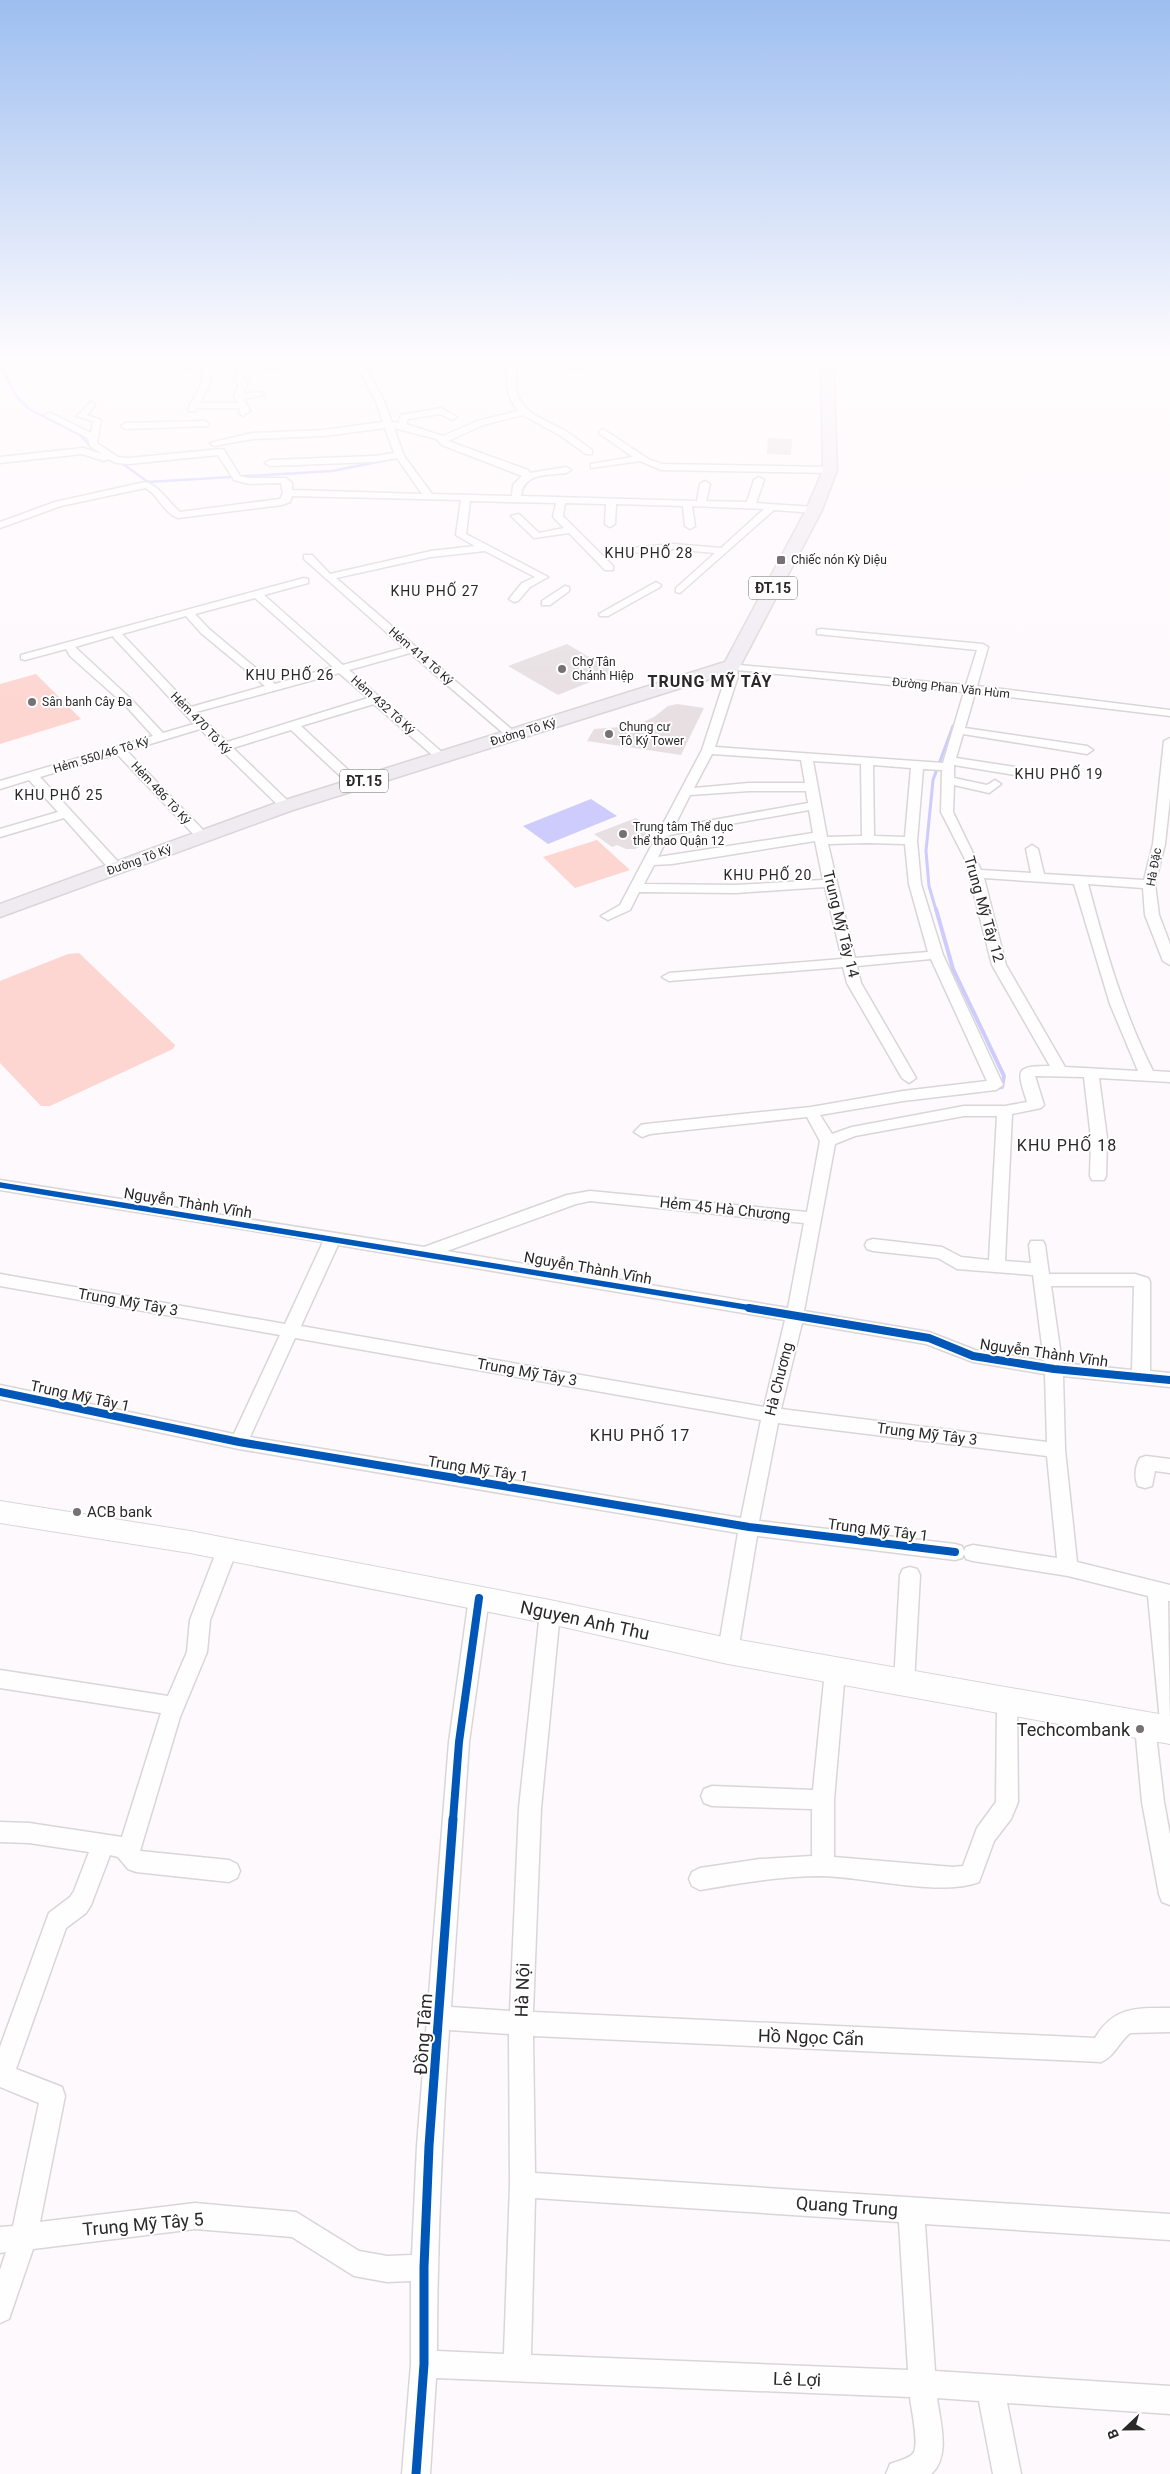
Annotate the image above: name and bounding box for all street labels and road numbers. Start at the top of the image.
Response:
road number: ĐT.15 [749,576,797,600]
street label: Hẻm 414 Tô Ký [386,624,456,688]
street label: Hẻm 432 Tô Ký [348,673,418,737]
street label: Đường Phan Văn Hùm [891,675,1011,701]
street label: Hẻm 470 Tô Ký [168,689,234,757]
street label: Đường Tô Ký [489,715,558,749]
street label: Hẻm 550/46 Tô Ký [52,734,151,776]
street label: Hẻm 486 Tô Ký [128,759,194,828]
road number: ĐT.15 [340,769,388,792]
street label: Đường Tô Ký [105,842,174,878]
street label: Hà Đặc [1144,847,1164,887]
street label: Trung Mỹ Tây 12 [960,854,1008,964]
street label: Trung Mỹ Tây 14 [819,869,863,980]
street label: Nguyễn Thành Vĩnh [123,1184,253,1222]
street label: Hẻm 45 Hà Chương [659,1193,791,1225]
street label: Nguyễn Thành Vĩnh [523,1248,653,1288]
street label: Trung Mỹ Tây 3 [77,1284,179,1320]
street label: Nguyễn Thành Vĩnh [979,1335,1109,1371]
street label: Hà Chương [761,1340,797,1418]
street label: Trung Mỹ Tây 3 [476,1354,578,1390]
street label: Trung Mỹ Tây 1 [29,1377,131,1415]
street label: Trung Mỹ Tây 3 [876,1419,978,1449]
street label: Trung Mỹ Tây 1 [427,1452,529,1486]
street label: Trung Mỹ Tây 1 [827,1515,929,1545]
street label: Nguyen Anh Thu [518,1596,652,1644]
street label: Hà Nội [511,1962,533,2018]
street label: Đồng Tâm [410,1992,436,2076]
street label: Hồ Ngọc Cẩn [758,2025,864,2049]
street label: Quang Trung [795,2192,899,2220]
street label: Trung Mỹ Tây 5 [82,2208,204,2240]
street label: Lê Lợi [773,2368,821,2390]

